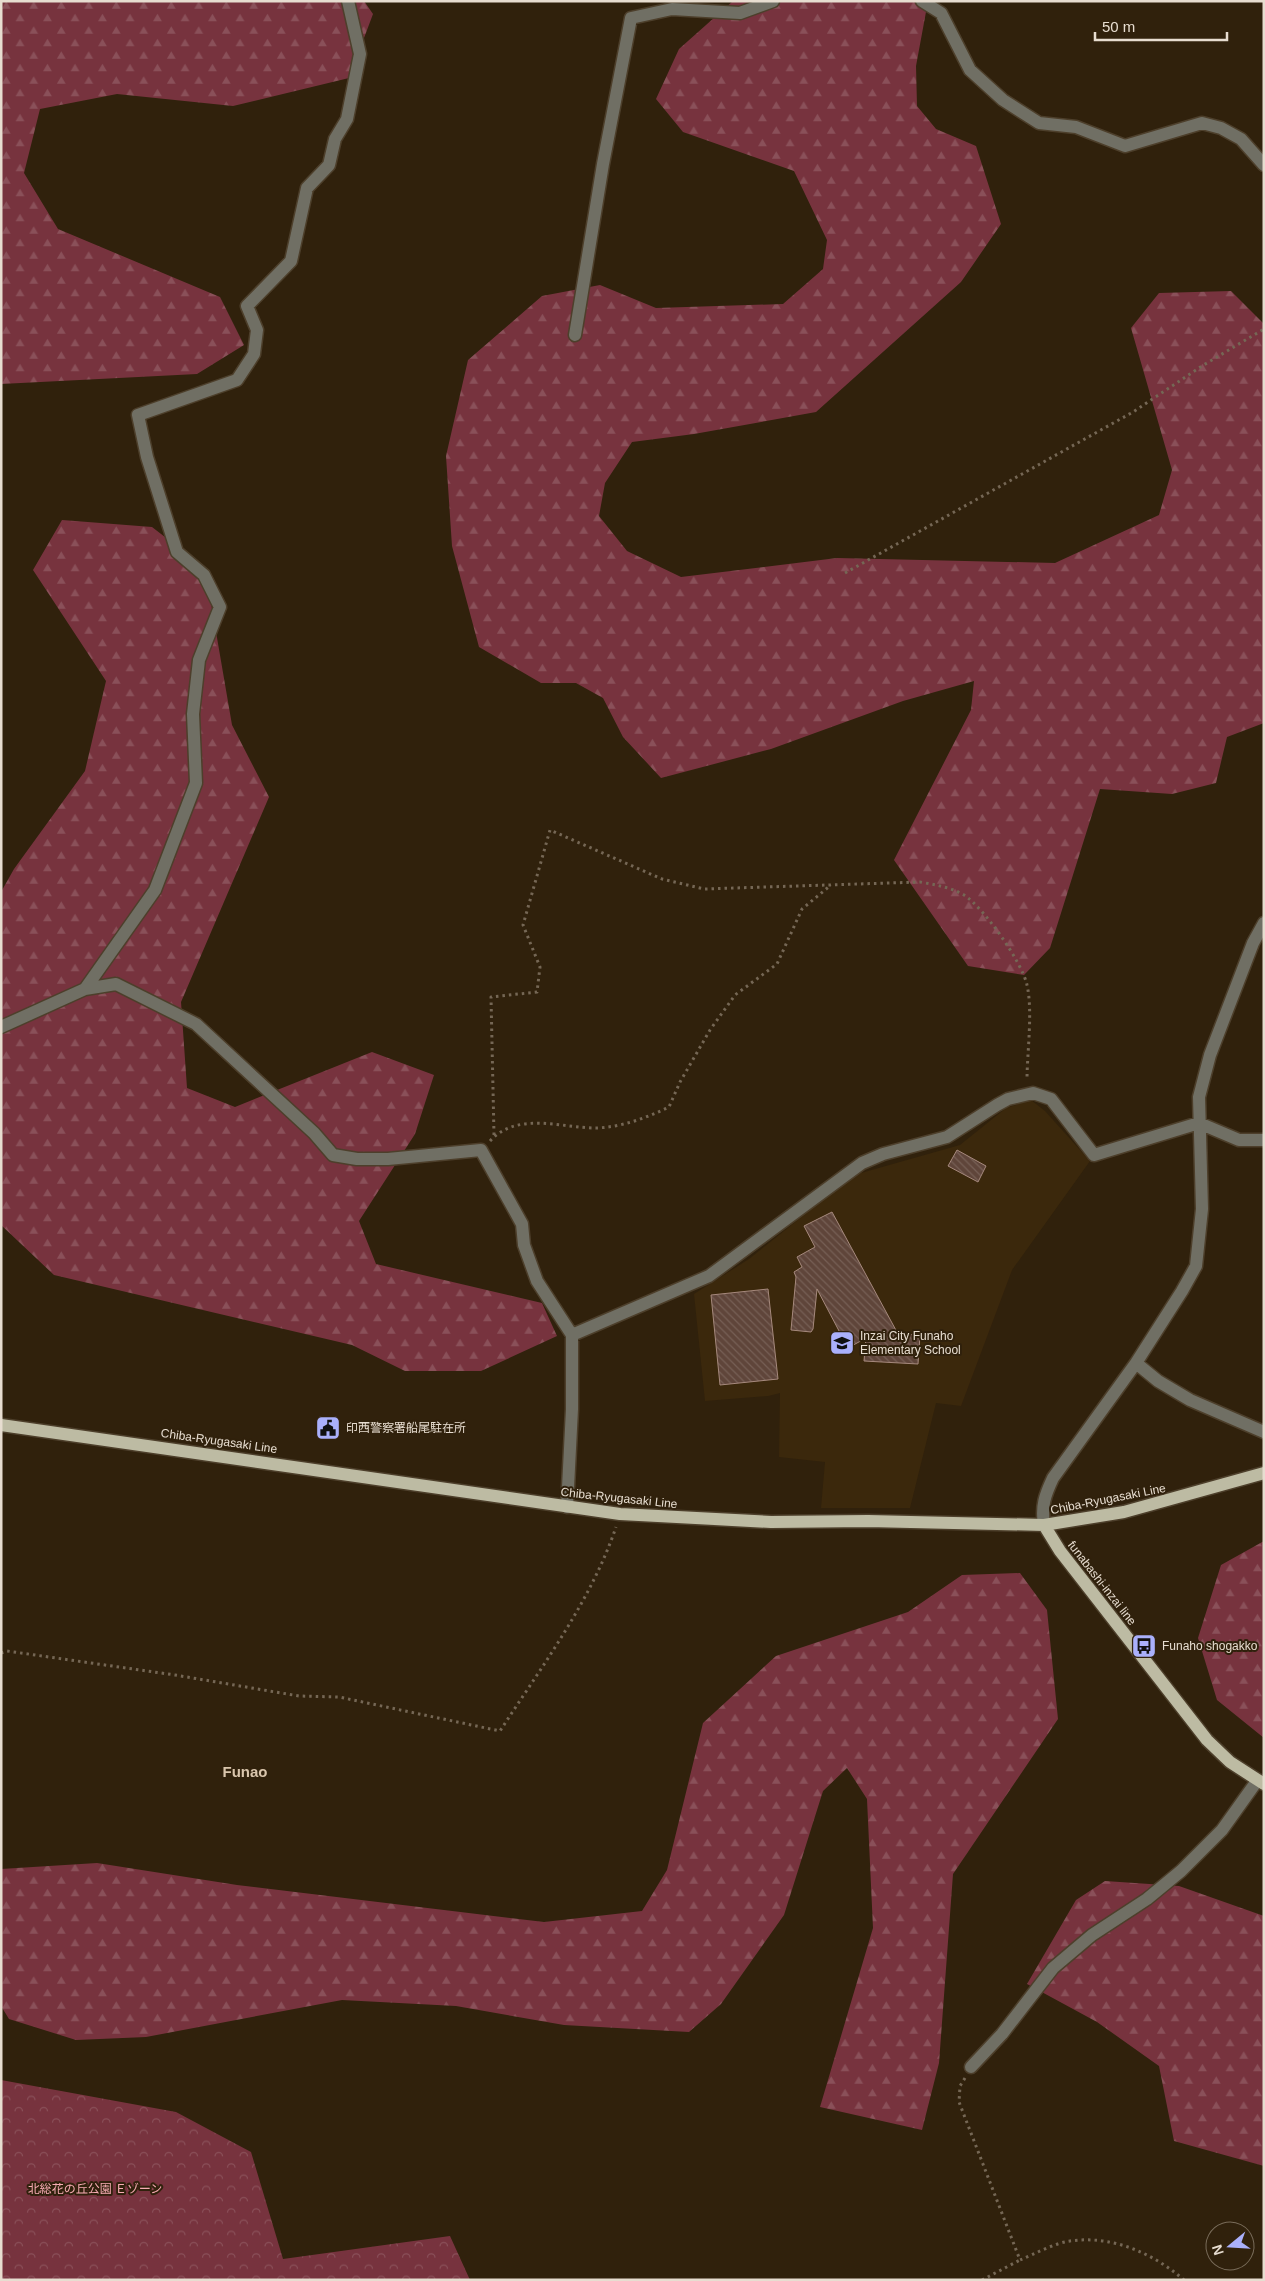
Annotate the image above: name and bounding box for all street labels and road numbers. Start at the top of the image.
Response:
street label: Chiba-Ryugasaki Line [160,1426,278,1456]
street label: Chiba-Ryugasaki Line [1049,1481,1167,1517]
street label: Chiba-Ryugasaki Line [560,1485,678,1511]
street label: funabashi-inzai line [1065,1538,1139,1628]

